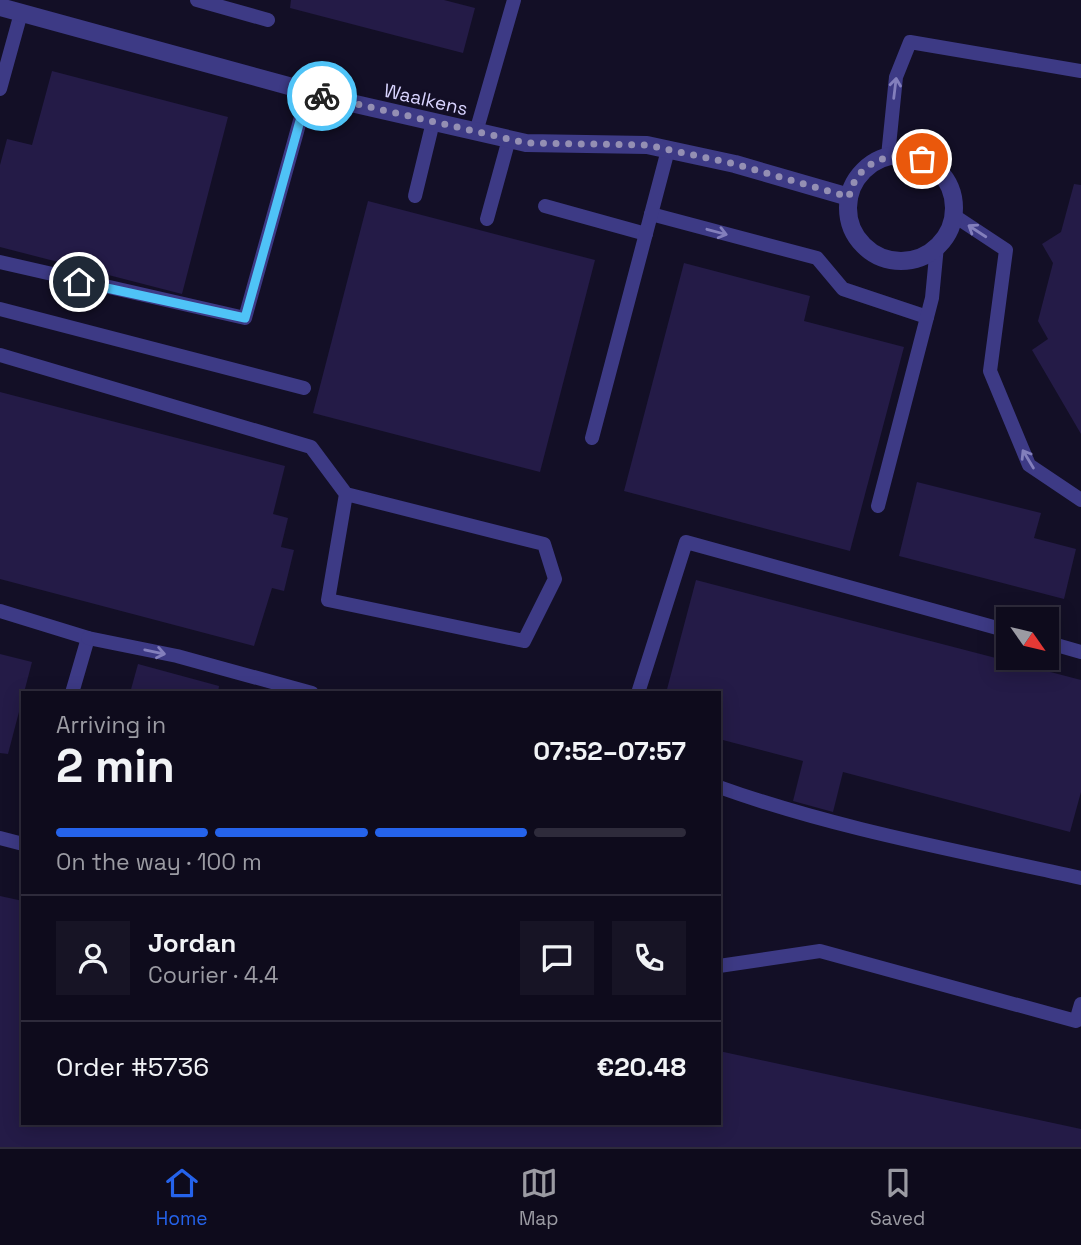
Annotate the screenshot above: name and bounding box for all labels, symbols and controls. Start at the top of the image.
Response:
courier [287,61,357,131]
icon: bike [303,77,341,115]
one-way arrow [889,77,902,100]
street label: Waalkens [381,78,470,121]
pin [892,129,952,189]
icon: bag [903,140,941,178]
one-way arrow [968,224,988,238]
one-way arrow [705,226,728,239]
pin [49,252,109,312]
icon: home [60,263,98,301]
one-way arrow [1021,449,1035,469]
north arrow [996,607,1059,670]
map controls [996,607,1059,670]
one-way arrow [143,645,166,659]
text: Arriving in [56,710,166,740]
text: 07:52–07:57 [533,734,686,768]
text: 2 min [56,737,175,795]
text: On the way · 100 m [56,847,262,877]
button: person [56,921,130,995]
button: chat [520,921,594,995]
button: phone [612,921,686,995]
text: Jordan [148,926,236,960]
text: Courier · 4.4 [148,960,278,990]
text: Order #5736 [56,1050,209,1084]
text: €20.48 [597,1050,686,1084]
tab: Home [156,1164,207,1231]
tab: Map [519,1164,558,1231]
tab: Saved [870,1164,925,1231]

